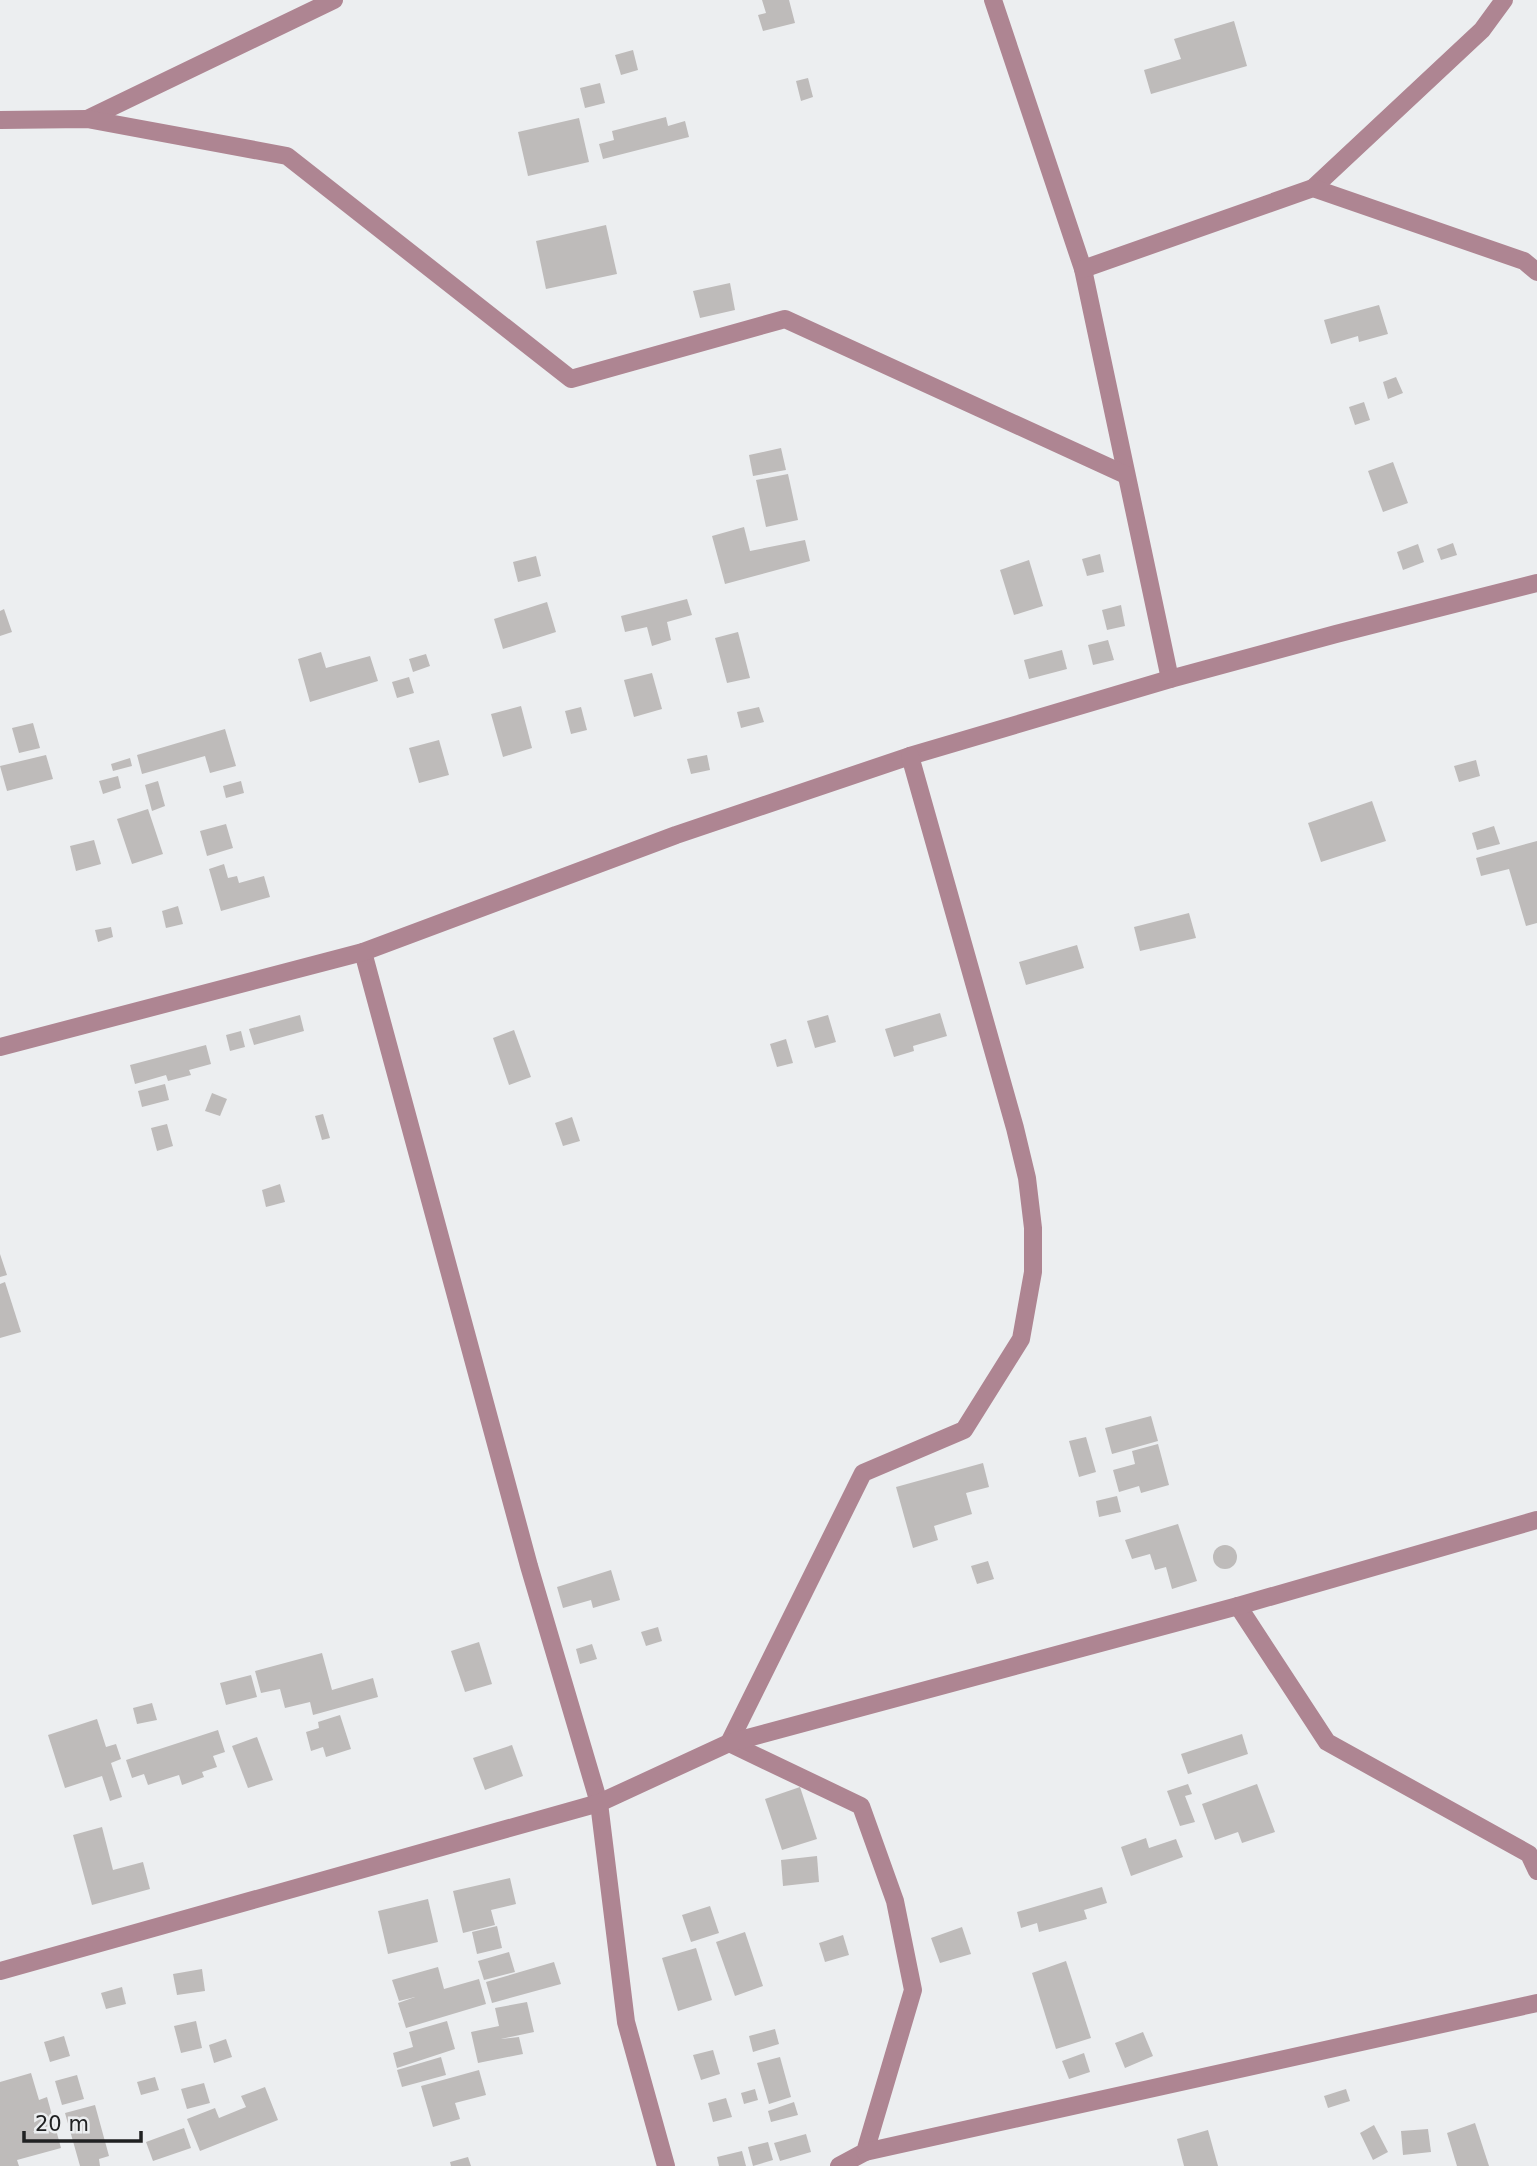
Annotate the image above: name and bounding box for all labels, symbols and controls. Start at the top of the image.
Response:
scale bar [24,2100,142,2144]
text: 20 m [35,2112,89,2136]

